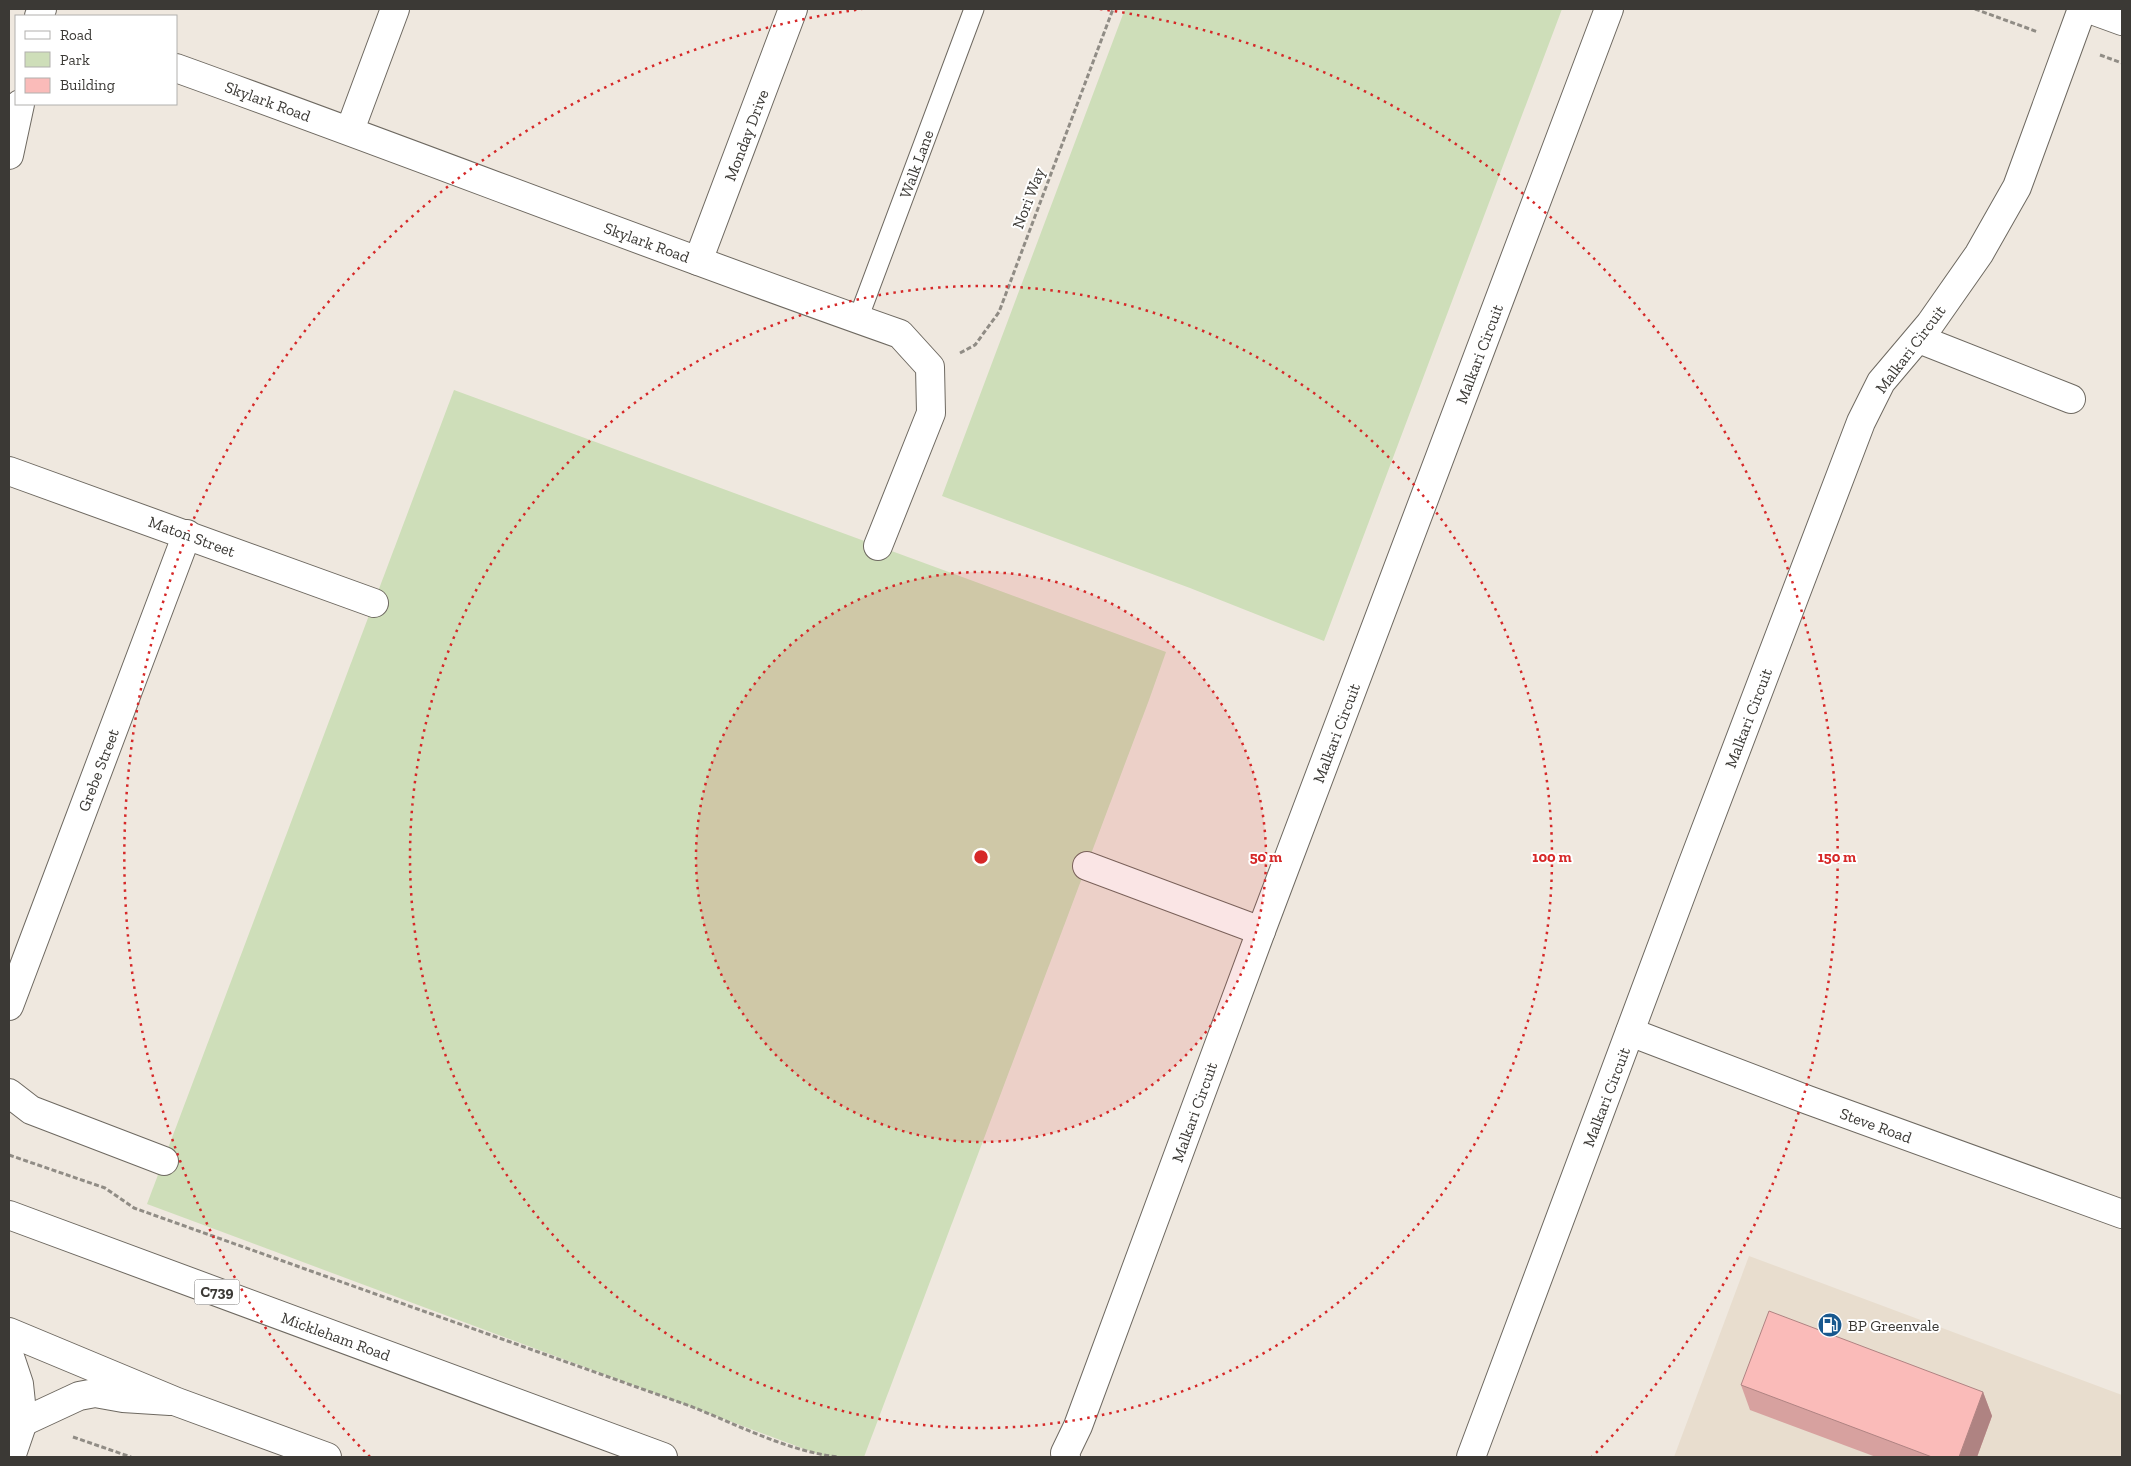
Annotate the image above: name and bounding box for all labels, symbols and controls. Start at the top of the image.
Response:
legend [15,15,178,105]
text: Road [60,26,93,44]
text: Park [60,51,90,69]
text: Building [60,76,115,94]
street label: Skylark Road [222,77,313,126]
street label: Monday Drive [720,87,773,184]
street label: Walk Lane [895,127,938,201]
street label: Nori Way [1008,164,1049,231]
street label: Skylark Road [601,218,692,267]
street label: Malkari Circuit [1452,302,1507,407]
street label: Malkari Circuit [1871,302,1950,397]
street label: Maton Street [146,512,238,561]
street label: Malkari Circuit [1721,666,1776,771]
street label: Malkari Circuit [1309,681,1364,786]
street label: Grebe Street [74,726,123,814]
centre of rings [972,848,990,866]
text: 50 m [1250,848,1282,866]
text: 100 m [1532,848,1572,866]
text: 150 m [1818,848,1856,866]
street label: Malkari Circuit [1579,1045,1634,1150]
street label: Malkari Circuit [1168,1059,1221,1165]
street label: Steve Road [1837,1104,1915,1147]
road number: C739 [194,1280,240,1304]
street label: Mickleham Road [279,1308,393,1365]
fuel station icon: BP Greenvale [1817,1312,1843,1338]
place label: BP Greenvale [1848,1316,1939,1335]

